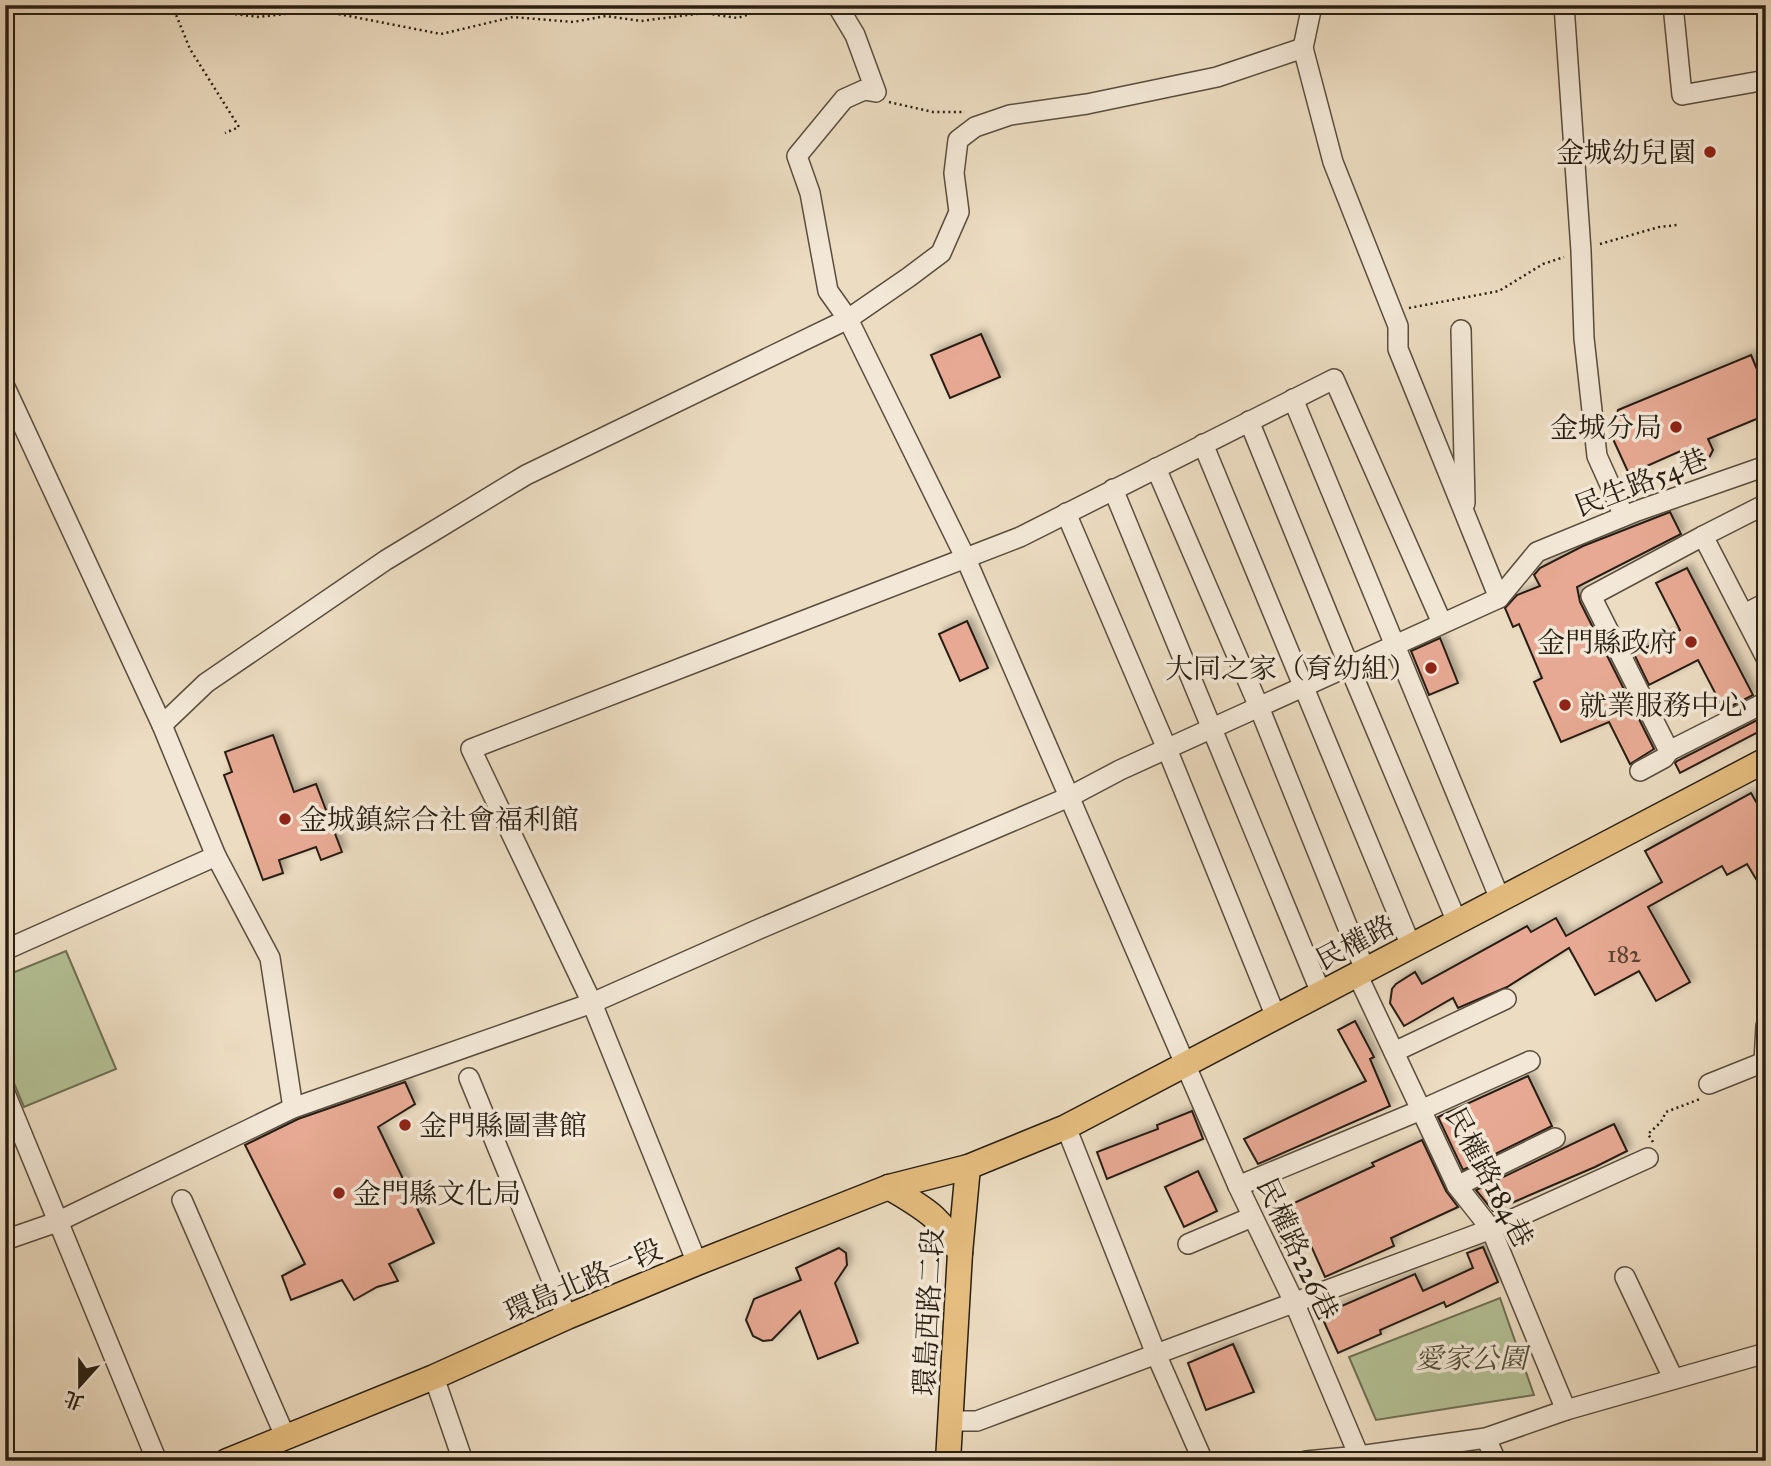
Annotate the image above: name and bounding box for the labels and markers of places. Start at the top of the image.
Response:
place label: 金城幼兒園 [1556,135,1696,170]
marker: 金城幼兒園 [1702,144,1718,160]
place label: 金城分局 [1550,410,1662,445]
marker: 金城分局 [1668,419,1684,435]
place label: 金門縣政府 [1537,625,1677,660]
marker: 金門縣政府 [1683,634,1699,650]
place label: 大同之家（育幼組） [1165,651,1417,686]
marker: 大同之家（育幼組） [1423,660,1439,676]
place label: 就業服務中心 [1579,688,1747,723]
marker: 就業服務中心 [1557,697,1573,713]
place label: 金城鎮綜合社會福利館 [299,802,579,837]
marker: 金城鎮綜合社會福利館 [277,811,293,827]
place label: 金門縣圖書館 [419,1108,587,1143]
marker: 金門縣圖書館 [397,1117,413,1133]
place label: 金門縣文化局 [353,1176,521,1211]
marker: 金門縣文化局 [331,1185,347,1201]

